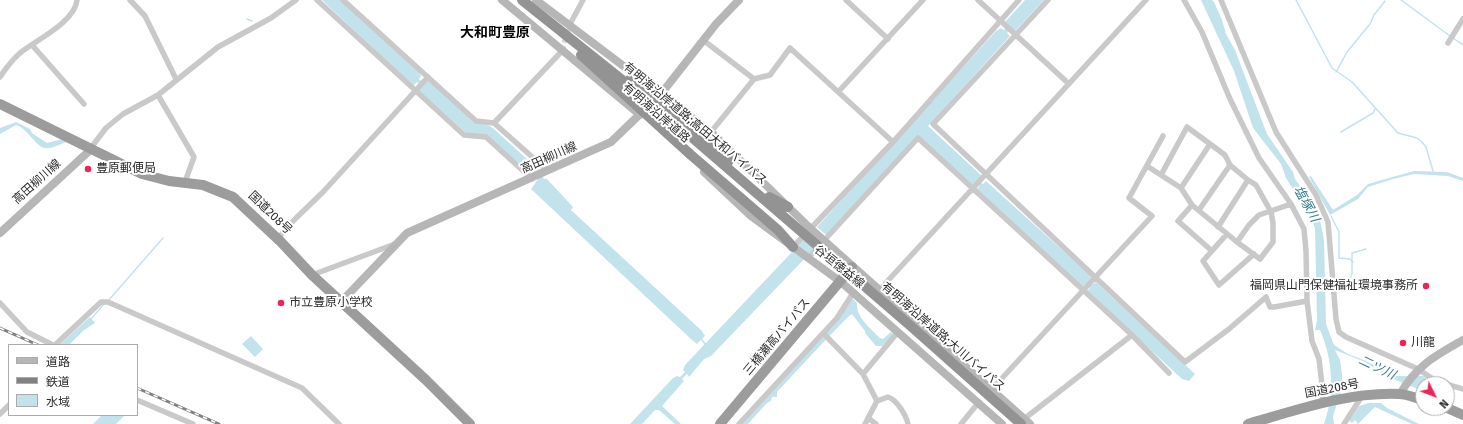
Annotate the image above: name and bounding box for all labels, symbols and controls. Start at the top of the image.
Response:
district label: 大和町豊原 [460,25,530,41]
street label: 有明海沿岸道路;高田大和バイパス [620,60,770,188]
street label: 有明海沿岸道路 [620,80,692,146]
street label: 高田柳川線 [519,139,579,177]
street label: 高田柳川線 [10,157,64,207]
place label: 豊原郵便局 [96,162,156,176]
marker: 豊原郵便局 [83,164,93,174]
water label: 塩塚川 [1290,183,1322,225]
street label: 国道208号 [245,189,295,237]
street label: 谷垣徳益線 [811,243,867,291]
street label: 有明海沿岸道路;大川バイパス [878,279,1008,395]
place label: 福岡県山門保健福祉環境事務所 [1250,279,1418,293]
marker: 福岡県山門保健福祉環境事務所 [1421,281,1431,291]
place label: 市立豊原小学校 [289,296,373,310]
street label: 三橋瀬高バイパス [741,296,813,378]
marker: 市立豊原小学校 [276,298,286,308]
place label: 川龍 [1411,336,1435,350]
marker: 川龍 [1398,338,1408,348]
legend [8,344,138,416]
water label: 二ツ川 [1356,353,1398,383]
text: 道路 [46,355,70,369]
text: 鉄道 [46,375,70,389]
north arrow [1415,376,1455,416]
street label: 国道208号 [1304,377,1360,401]
text: 水域 [46,395,70,409]
text: N [1436,397,1451,411]

